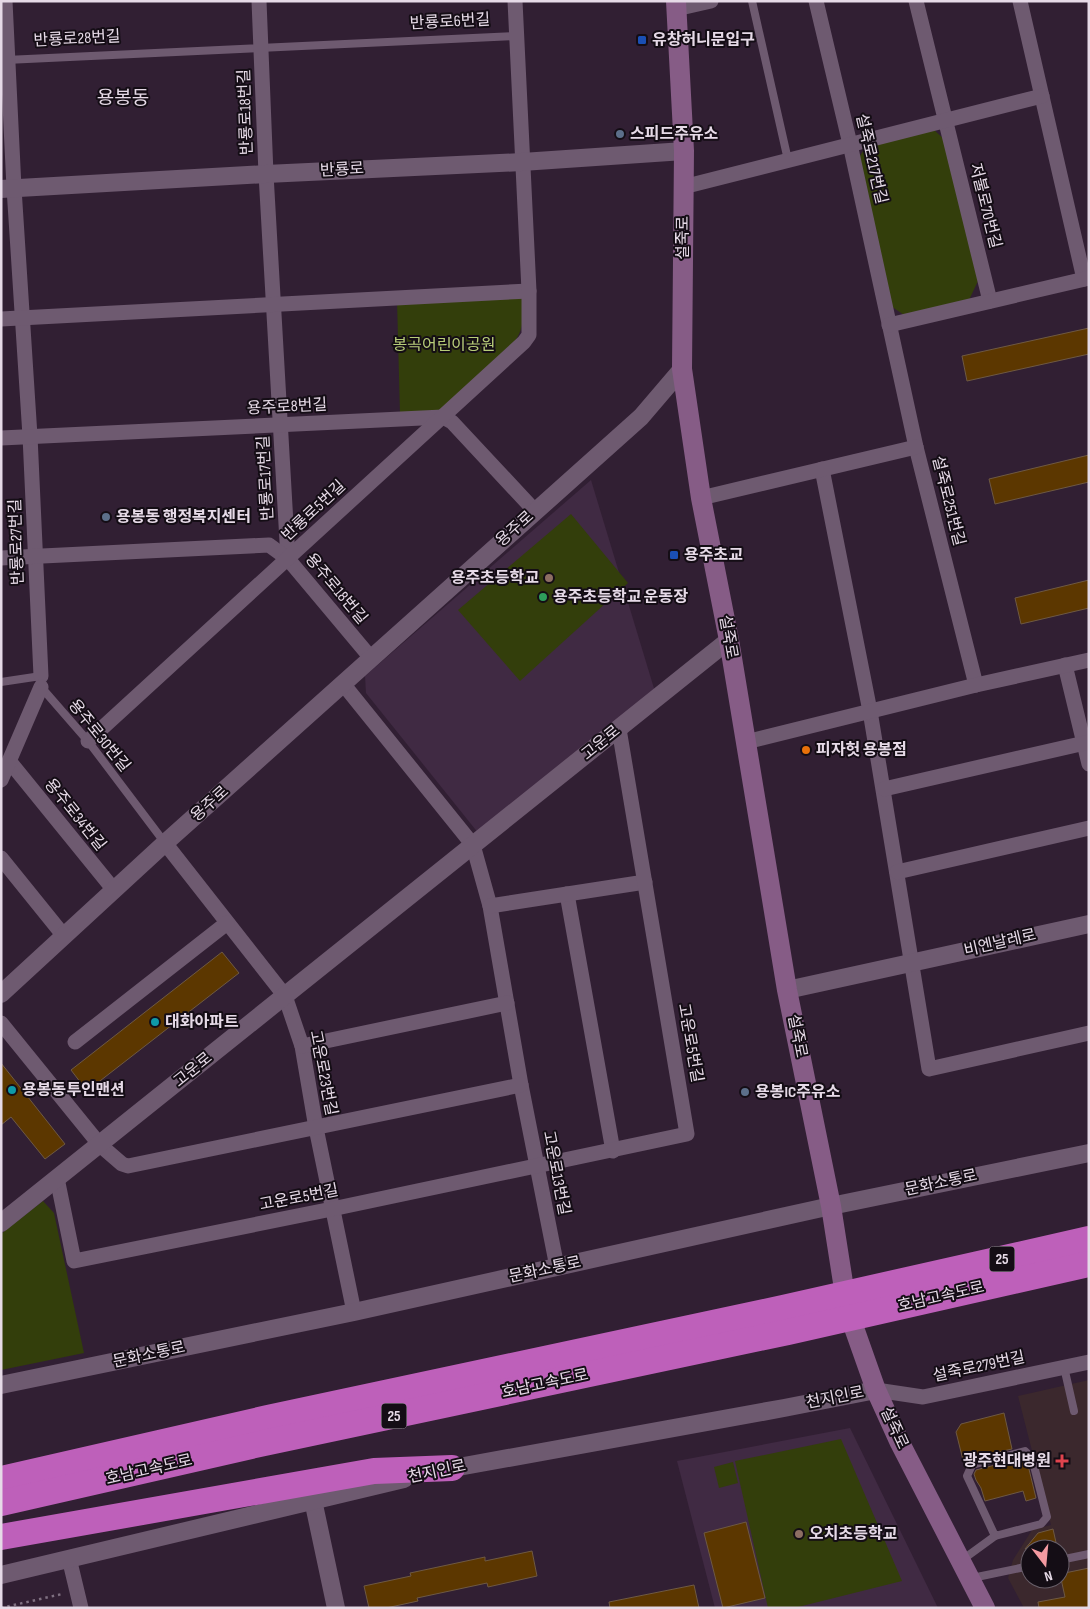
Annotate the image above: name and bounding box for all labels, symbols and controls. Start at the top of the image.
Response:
street label: 반룡로6번길 [409,10,491,34]
street label: 반룡로28번길 [33,27,121,51]
place label: 유창허니문입구 [652,31,755,50]
marker: 유창허니문입구 [636,34,648,46]
street label: 반룡로18번길 [235,69,257,155]
district label: 용봉동 [97,87,149,110]
street label: 설죽로217번길 [851,112,891,206]
place label: 스피드주유소 [630,125,719,144]
marker: 스피드주유소 [614,128,626,140]
street label: 반룡로 [319,159,365,181]
street label: 저불로70번길 [965,161,1005,251]
street label: 설죽로 [674,216,693,260]
park label: 봉곡어린이공원 [392,336,496,355]
street label: 용주로8번길 [246,395,328,419]
street label: 반룡로17번길 [254,435,278,521]
street label: 설죽로251번길 [928,454,968,548]
street label: 반룡로5번길 [278,477,350,545]
street label: 반룡로27번길 [6,498,28,586]
street label: 용주로 [492,507,538,551]
place label: 용봉동 행정복지센터 [116,508,251,527]
marker: 용봉동 행정복지센터 [100,511,112,523]
place label: 용주초교 [684,546,743,565]
marker: 용주초교 [668,549,680,561]
street label: 용주로18번길 [301,550,371,628]
place label: 용주초등학교 [451,568,539,588]
marker: 용주초등학교 [543,572,555,584]
place label: 용주초등학교 운동장 [553,587,688,607]
marker: 용주초등학교 운동장 [537,591,549,603]
street label: 설죽로 [715,614,741,661]
street label: 용주로30번길 [64,696,134,776]
street label: 고운로 [578,722,624,764]
place label: 피자헛 용봉점 [816,740,907,760]
marker: 피자헛 용봉점 [800,744,812,756]
street label: 용주로34번길 [40,775,110,855]
street label: 용주로 [187,782,233,826]
street label: 비엔날레로 [962,925,1038,961]
street label: 고운로5번길 [674,1002,706,1084]
place label: 대화아파트 [165,1013,239,1032]
street label: 설죽로 [783,1013,811,1060]
marker: 대화아파트 [149,1016,161,1028]
street label: 고운로23번길 [305,1029,341,1117]
street label: 고운로 [170,1049,216,1091]
place label: 용봉동투인맨션 [22,1081,125,1100]
place label: 용봉IC주유소 [755,1083,841,1102]
marker: 용봉동투인맨션 [6,1084,18,1096]
marker: 용봉IC주유소 [739,1086,751,1098]
street label: 고운로13번길 [538,1129,574,1217]
street label: 문화소통로 [903,1166,979,1200]
street label: 고운로5번길 [258,1181,340,1215]
road number: 25 [990,1246,1014,1272]
street label: 문화소통로 [507,1253,583,1287]
street label: 호남고속도로 [896,1278,986,1316]
street label: 문화소통로 [111,1338,187,1372]
street label: 설죽로279번길 [931,1348,1027,1386]
street label: 호남고속도로 [500,1365,590,1402]
street label: 천지인로 [804,1383,866,1413]
road number: 25 [382,1404,406,1428]
street label: 설죽로 [876,1404,912,1452]
street label: 호남고속도로 [104,1451,194,1489]
place label: 광주현대병원 [963,1451,1051,1471]
marker: 광주현대병원 [1055,1454,1069,1468]
street label: 천지인로 [406,1457,468,1487]
place label: 오치초등학교 [809,1524,898,1544]
marker: 오치초등학교 [793,1528,805,1540]
north arrow [1020,1539,1070,1589]
text: N [1043,1567,1054,1585]

